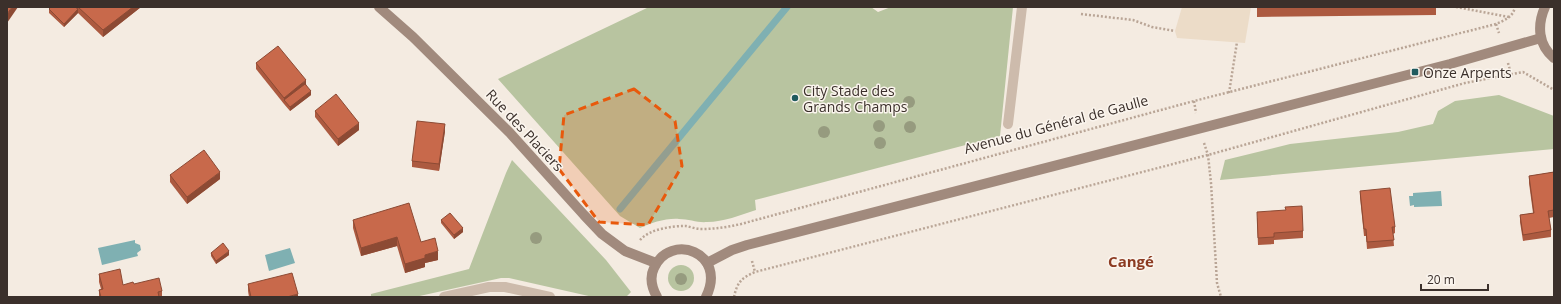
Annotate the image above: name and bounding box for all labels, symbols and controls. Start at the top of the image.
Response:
place label: Onze Arpents [1423,63,1512,82]
marker: Onze Arpents [1410,67,1420,77]
place label: City Stade des Grands Champs [803,81,908,116]
street label: Rue des Placiers [482,85,568,175]
street label: Avenue du Général de Gaulle [962,90,1150,158]
marker: City Stade des Grands Champs [790,93,800,103]
district label: Cangé [1108,251,1154,271]
scale bar [1421,266,1488,292]
text: 20 m [1427,271,1455,288]

